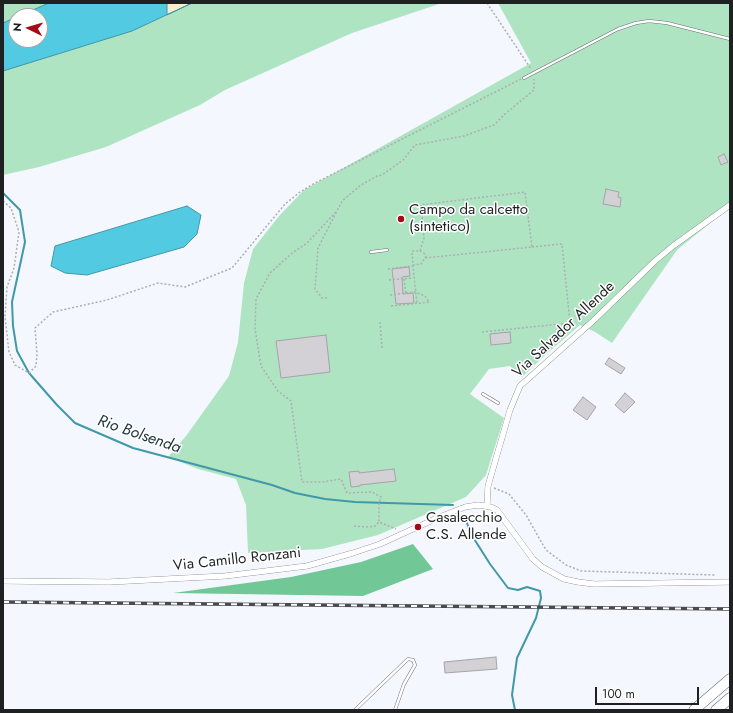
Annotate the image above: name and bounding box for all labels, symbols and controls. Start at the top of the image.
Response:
north arrow [8,8,48,48]
text: N [9,22,25,32]
place label: Campo da calcetto (sintetico) [409,201,528,236]
marker: Campo da calcetto (sintetico) [396,214,406,224]
street label: Via Salvador Allende [509,278,619,382]
water label: Rio Bolsenda [95,412,183,458]
place label: Casalecchio C.S. Allende [426,509,506,544]
marker: Casalecchio C.S. Allende [413,522,423,532]
street label: Via Camillo Ronzani [172,544,302,576]
scale bar [597,679,701,705]
text: 100 m [602,685,635,703]

